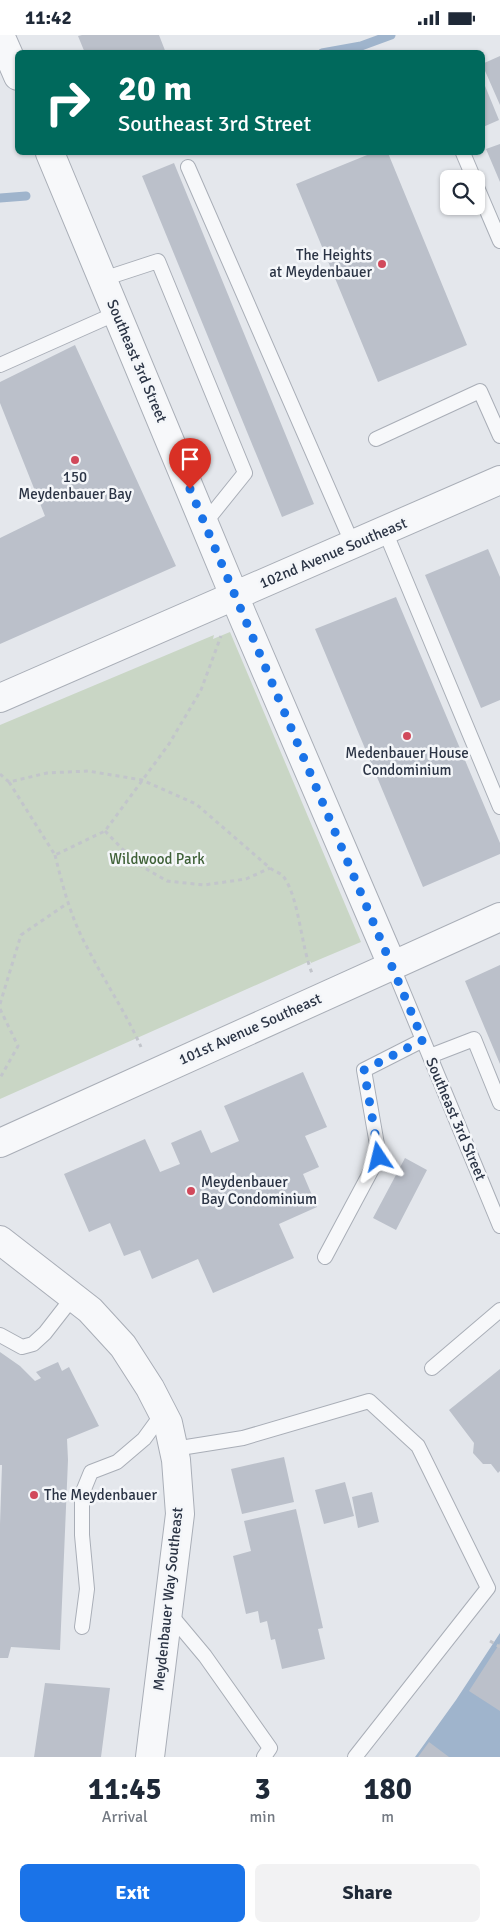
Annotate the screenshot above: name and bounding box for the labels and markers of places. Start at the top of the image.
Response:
place label: The Heights at Meydenbauer [269,246,372,281]
marker: The Heights at Meydenbauer [376,258,388,270]
pin [169,438,211,489]
marker: 150 Meydenbauer Bay [69,454,81,466]
place label: 150 Meydenbauer Bay [18,468,132,503]
marker: Medenbauer House Condominium [401,730,413,742]
place label: Medenbauer House Condominium [345,744,469,779]
place label: Meydenbauer Bay Condominium [201,1173,317,1208]
marker: Meydenbauer Bay Condominium [185,1185,197,1197]
place label: The Meydenbauer [44,1486,158,1504]
marker: The Meydenbauer [28,1489,40,1501]

